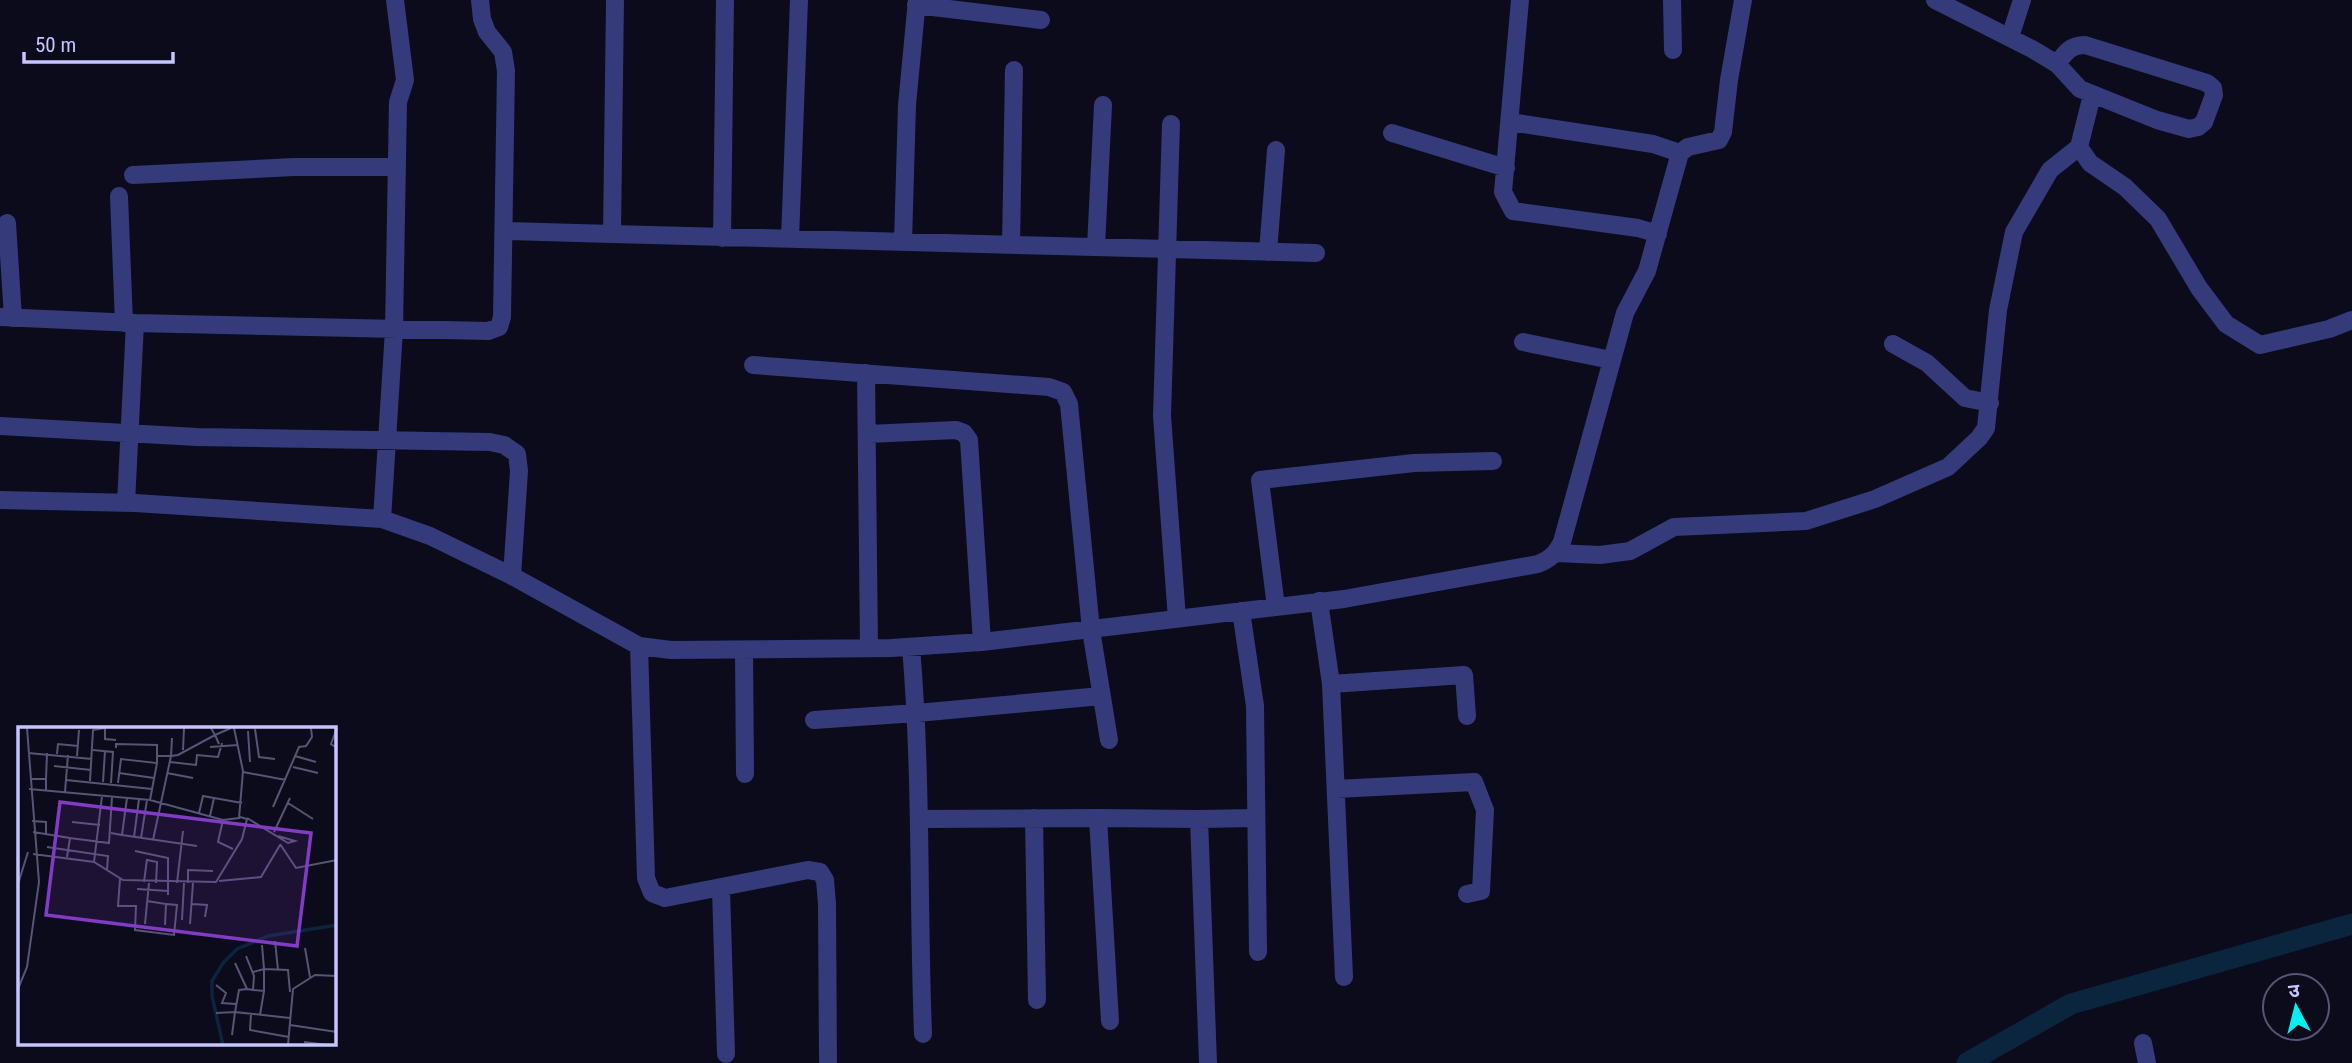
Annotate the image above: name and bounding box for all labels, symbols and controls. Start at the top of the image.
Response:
scale bar [24,21,173,65]
text: 50 m [35,33,76,57]
inset map [18,727,336,1046]
north arrow [2261,972,2331,1042]
text: उ [2287,978,2302,1003]

